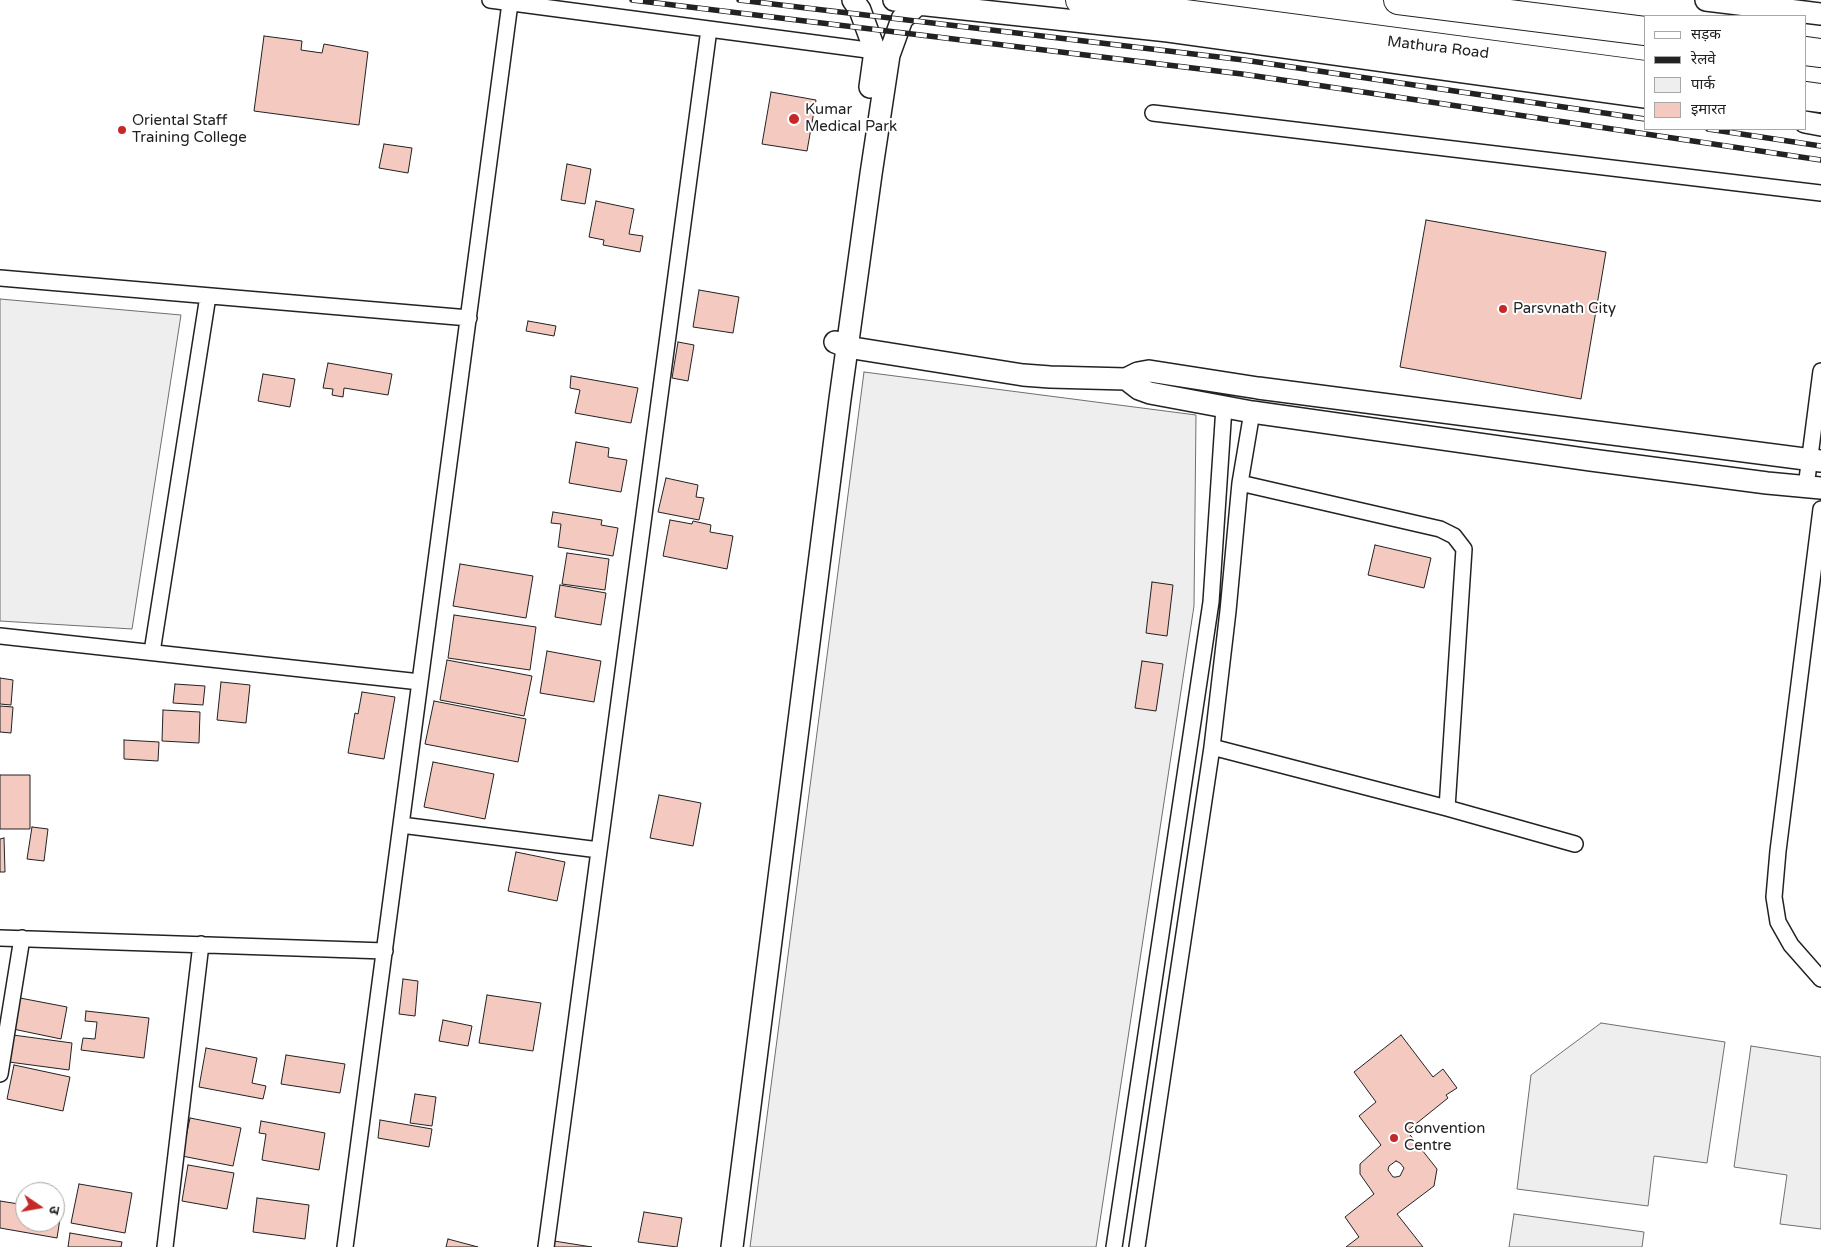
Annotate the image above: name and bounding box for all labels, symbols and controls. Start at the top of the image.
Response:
legend [1644,15,1806,130]
text: सड़क [1691,25,1721,43]
street label: Mathura Road [1386,33,1490,63]
text: रेलवे [1691,50,1716,68]
text: पार्क [1691,75,1715,93]
text: इमारत [1691,100,1726,118]
place label: Kumar Medical Park [805,101,897,136]
place label: Oriental Staff Training College [132,112,247,147]
marker: Kumar Medical Park [787,112,801,126]
marker: Oriental Staff Training College [116,124,128,136]
place label: Parsvnath City [1513,300,1616,318]
marker: Parsvnath City [1497,303,1509,315]
place label: Convention Centre [1404,1120,1485,1155]
marker: Convention Centre [1388,1132,1400,1144]
north arrow [15,1182,65,1232]
text: उ [45,1204,63,1216]

